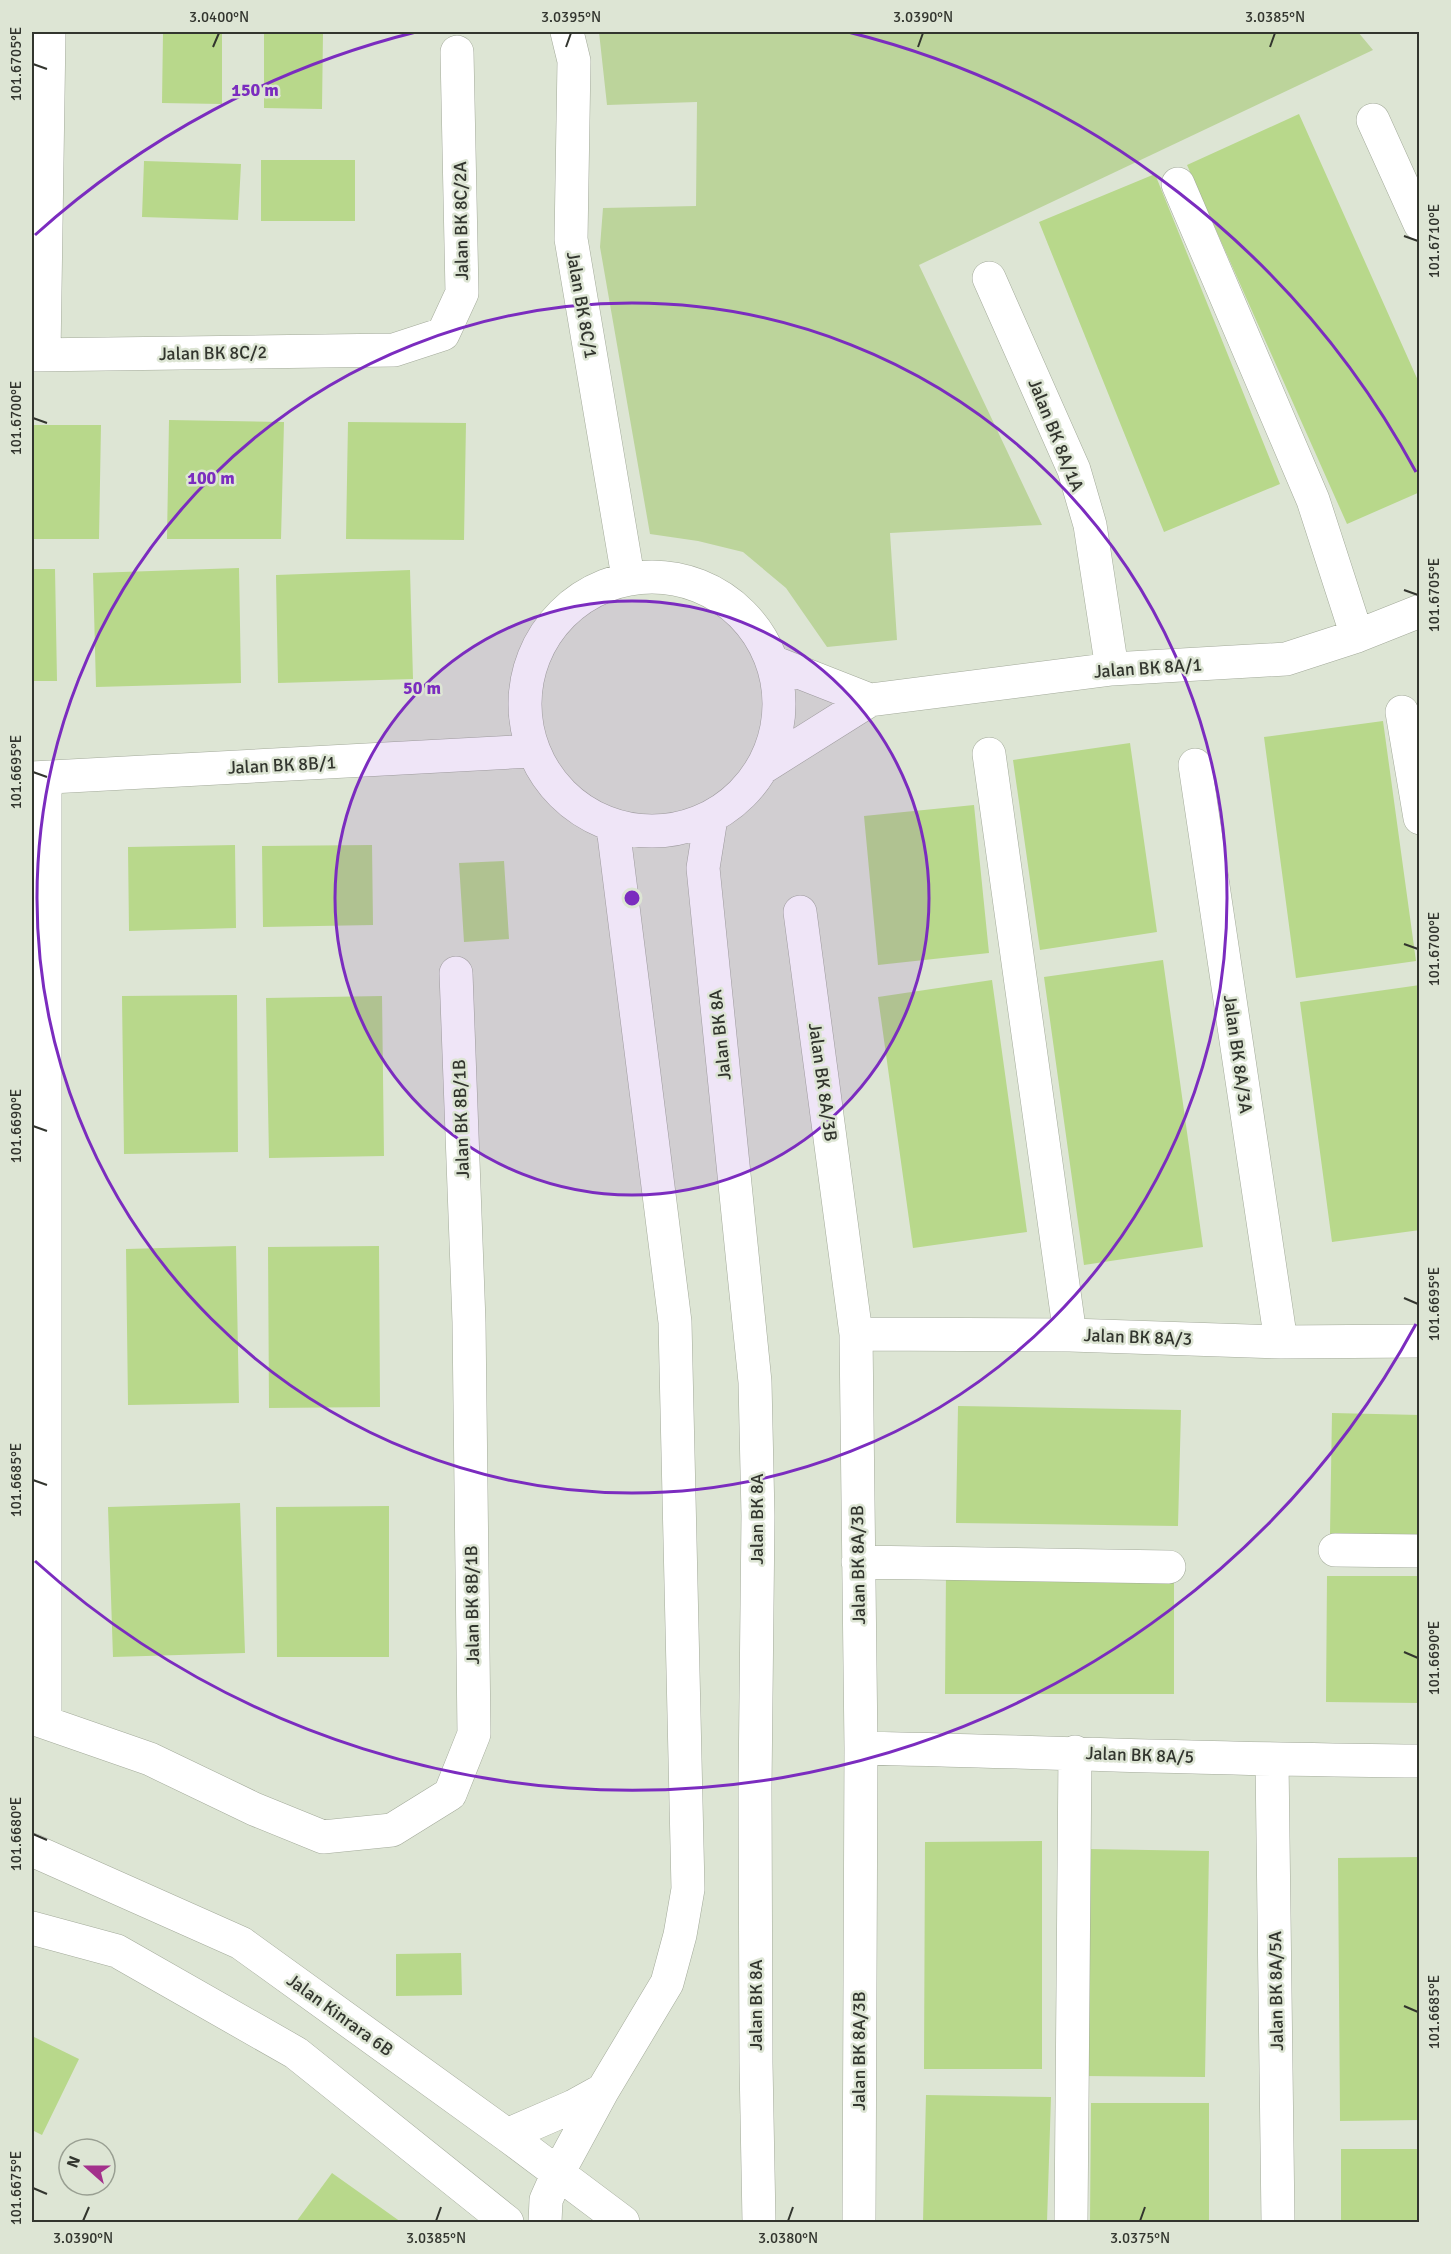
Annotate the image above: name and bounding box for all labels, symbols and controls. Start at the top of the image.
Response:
text: 3.0400°N [189,8,249,26]
text: 3.0395°N [541,8,601,26]
text: 3.0390°N [893,8,953,26]
text: 3.0385°N [1245,8,1305,26]
text: 101.6705°E [7,27,25,101]
text: 150 m [231,79,279,101]
street label: Jalan BK 8C/2A [449,161,473,281]
text: 101.6710°E [1425,204,1443,278]
street label: Jalan BK 8C/1 [562,250,602,360]
street label: Jalan BK 8C/2 [159,341,267,365]
street label: Jalan BK 8A/1A [1023,375,1089,495]
text: 101.6700°E [7,381,25,455]
text: 100 m [187,467,235,489]
text: 101.6705°E [1425,558,1443,632]
street label: Jalan BK 8A/1 [1093,653,1203,683]
text: 50 m [403,677,441,699]
text: 101.6695°E [7,735,25,809]
street label: Jalan BK 8B/1 [227,751,337,779]
centre of rings [622,888,642,908]
text: 101.6700°E [1425,912,1443,986]
street label: Jalan BK 8A [704,988,736,1082]
street label: Jalan BK 8A/3A [1219,993,1257,1115]
street label: Jalan BK 8A/3B [804,1021,842,1143]
street label: Jalan BK 8B/1B [448,1059,474,1179]
text: 101.6690°E [7,1089,25,1163]
text: 101.6695°E [1425,1267,1443,1341]
street label: Jalan BK 8A/3 [1083,1324,1193,1350]
text: 101.6685°E [7,1443,25,1517]
street label: Jalan BK 8A [746,1473,768,1565]
street label: Jalan BK 8A/3B [846,1505,870,1625]
street label: Jalan BK 8B/1B [460,1545,484,1665]
text: 101.6690°E [1425,1621,1443,1695]
street label: Jalan BK 8A/5 [1085,1742,1195,1768]
text: 101.6680°E [7,1797,25,1871]
street label: Jalan BK 8A/5A [1264,1931,1288,2051]
street label: Jalan BK 8A [745,1959,767,2051]
street label: Jalan Kinrara 6B [282,1969,398,2061]
text: 101.6685°E [1425,1975,1443,2049]
street label: Jalan BK 8A/3B [848,1991,870,2111]
north arrow [57,2137,117,2197]
text: 101.6675°E [7,2151,25,2225]
text: N [63,2153,85,2171]
text: 3.0390°N [53,2229,113,2247]
text: 3.0385°N [406,2229,466,2247]
text: 3.0380°N [758,2229,818,2247]
text: 3.0375°N [1110,2229,1170,2247]

